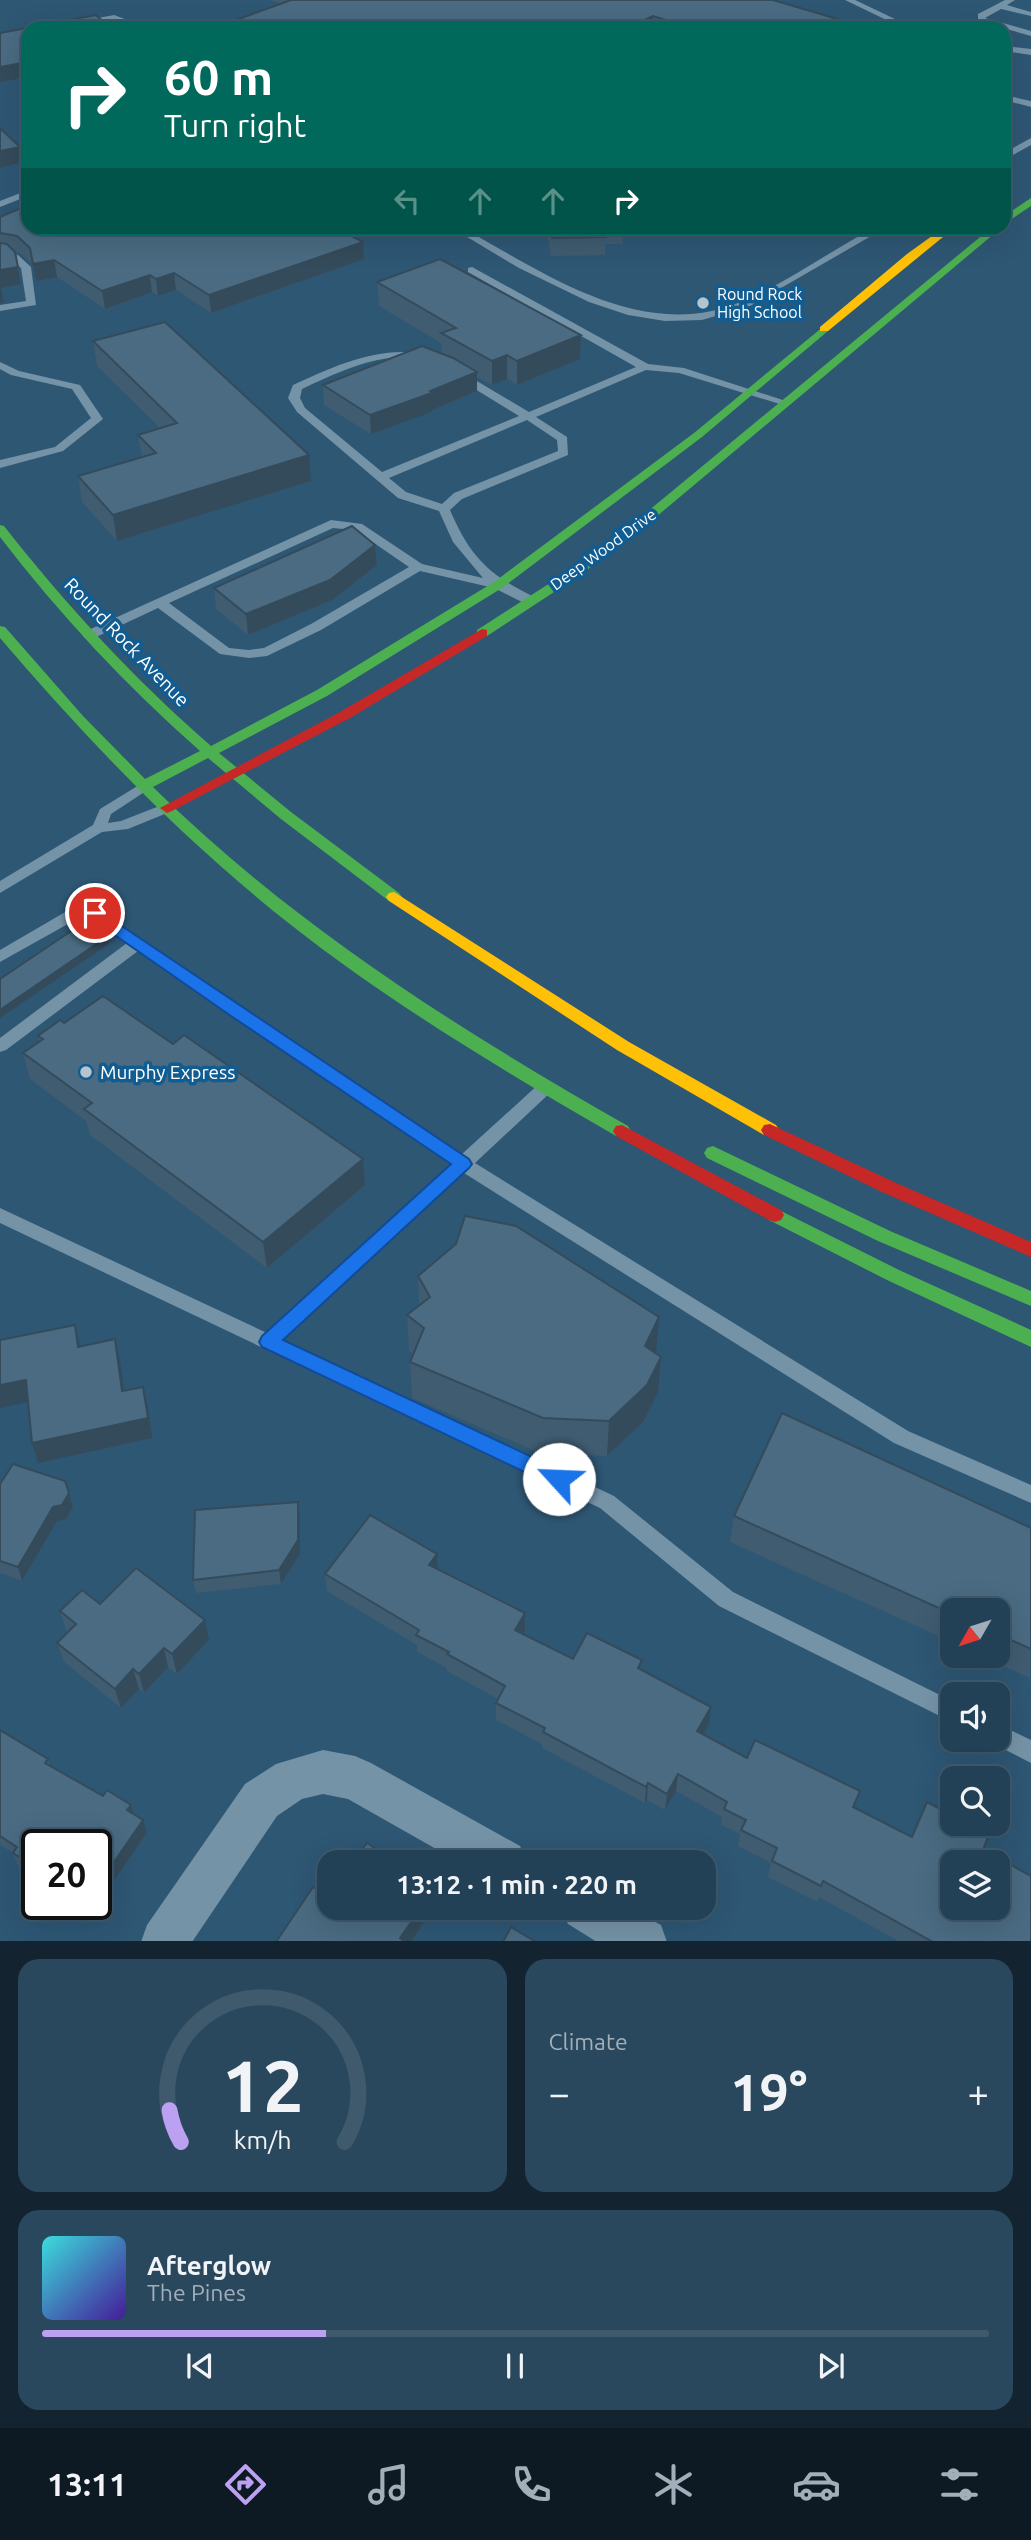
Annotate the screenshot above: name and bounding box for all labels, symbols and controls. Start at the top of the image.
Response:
icon: right [49,49,140,140]
text: 60 m [164,49,273,104]
text: Turn right [164,107,306,143]
icon: left [388,182,426,220]
icon: ahead [461,182,499,220]
icon: ahead [534,182,572,220]
icon: right [607,182,645,220]
place label: Round Rock High School [717,285,802,321]
marker: Round Rock High School [695,295,711,311]
street label: Deep Wood Drive [547,505,659,593]
street label: Round Rock Avenue [60,573,194,711]
pin [65,883,125,943]
icon: arrive [76,894,114,932]
place label: Murphy Express [100,1061,236,1083]
marker: Murphy Express [78,1064,94,1080]
position arrow [522,1442,596,1516]
north arrow [940,1598,1010,1668]
map controls [940,1598,1010,1920]
button: sound [940,1682,1010,1752]
button: search [940,1766,1010,1836]
speed limit sign: 20 [21,1829,112,1920]
button: layers [940,1850,1010,1920]
text: 13:12 · 1 min · 220 m [396,1870,637,1899]
text: Climate [549,2029,628,2054]
text: 12 [221,2044,303,2126]
text: 19° [730,2063,807,2121]
text: − [549,2072,570,2114]
text: + [968,2072,989,2114]
text: km/h [233,2125,291,2153]
text: Afterglow [147,2251,271,2280]
text: The Pines [147,2280,246,2305]
icon: previous [181,2347,219,2385]
icon: pause [496,2347,534,2385]
icon: next [812,2347,850,2385]
icon: directions [221,2460,270,2509]
icon: music [364,2460,413,2509]
icon: phone [507,2460,556,2509]
icon: climate [649,2460,698,2509]
icon: car [792,2460,841,2509]
icon: filters [935,2460,984,2509]
text: 13:11 [47,2466,127,2502]

